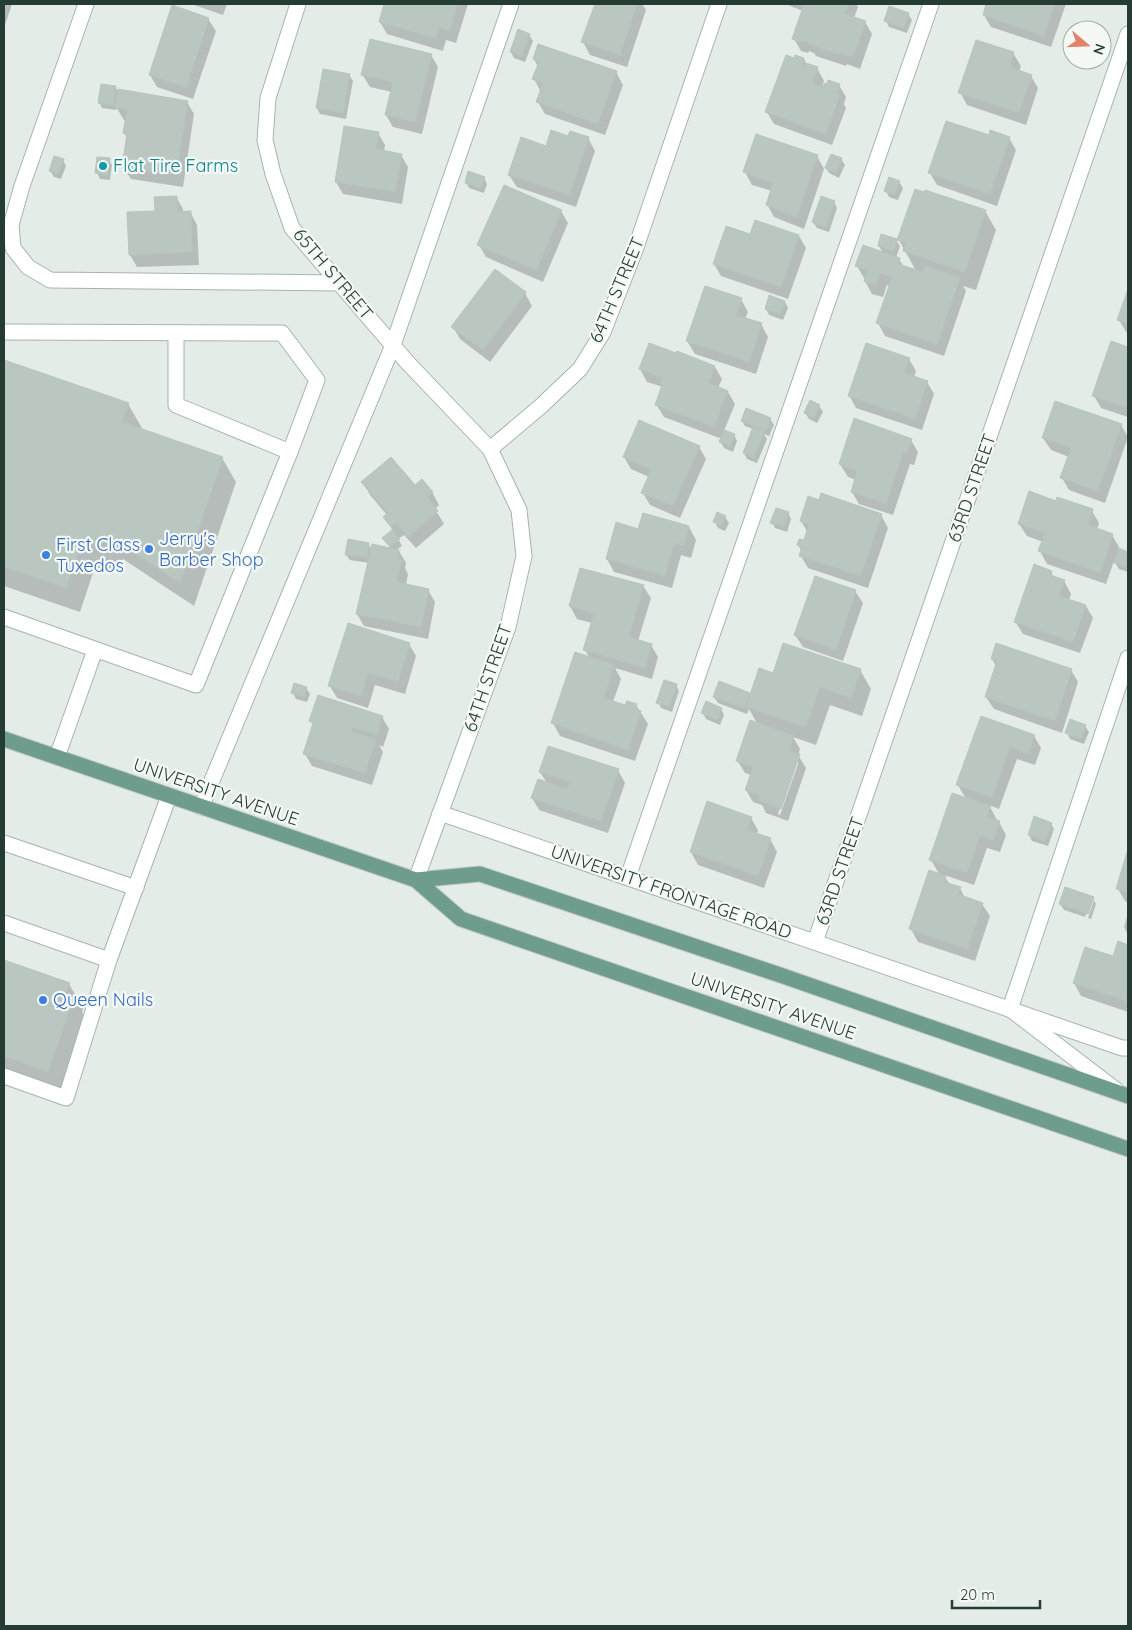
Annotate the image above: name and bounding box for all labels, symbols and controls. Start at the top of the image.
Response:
north arrow [1062,20,1112,70]
text: N [1089,41,1109,57]
place label: Flat Tire Farms [113,154,238,177]
marker: Flat Tire Farms [97,160,109,172]
street label: 65TH STREET [288,223,378,324]
street label: 64TH STREET [584,233,649,346]
street label: 63RD STREET [942,430,1001,545]
place label: Jerry's Barber Shop [159,527,264,571]
place label: First Class Tuxedos [56,533,140,577]
marker: Jerry's Barber Shop [143,543,155,555]
marker: First Class Tuxedos [40,549,52,561]
street label: 64TH STREET [458,621,517,735]
street label: UNIVERSITY AVENUE [130,752,302,831]
street label: 63RD STREET [810,813,869,928]
street label: UNIVERSITY FRONTAGE ROAD [548,839,795,944]
street label: UNIVERSITY AVENUE [687,966,859,1045]
place label: Queen Nails [53,988,153,1011]
marker: Queen Nails [37,994,49,1006]
scale bar [952,1578,1040,1610]
text: 20 m [960,1585,995,1604]

